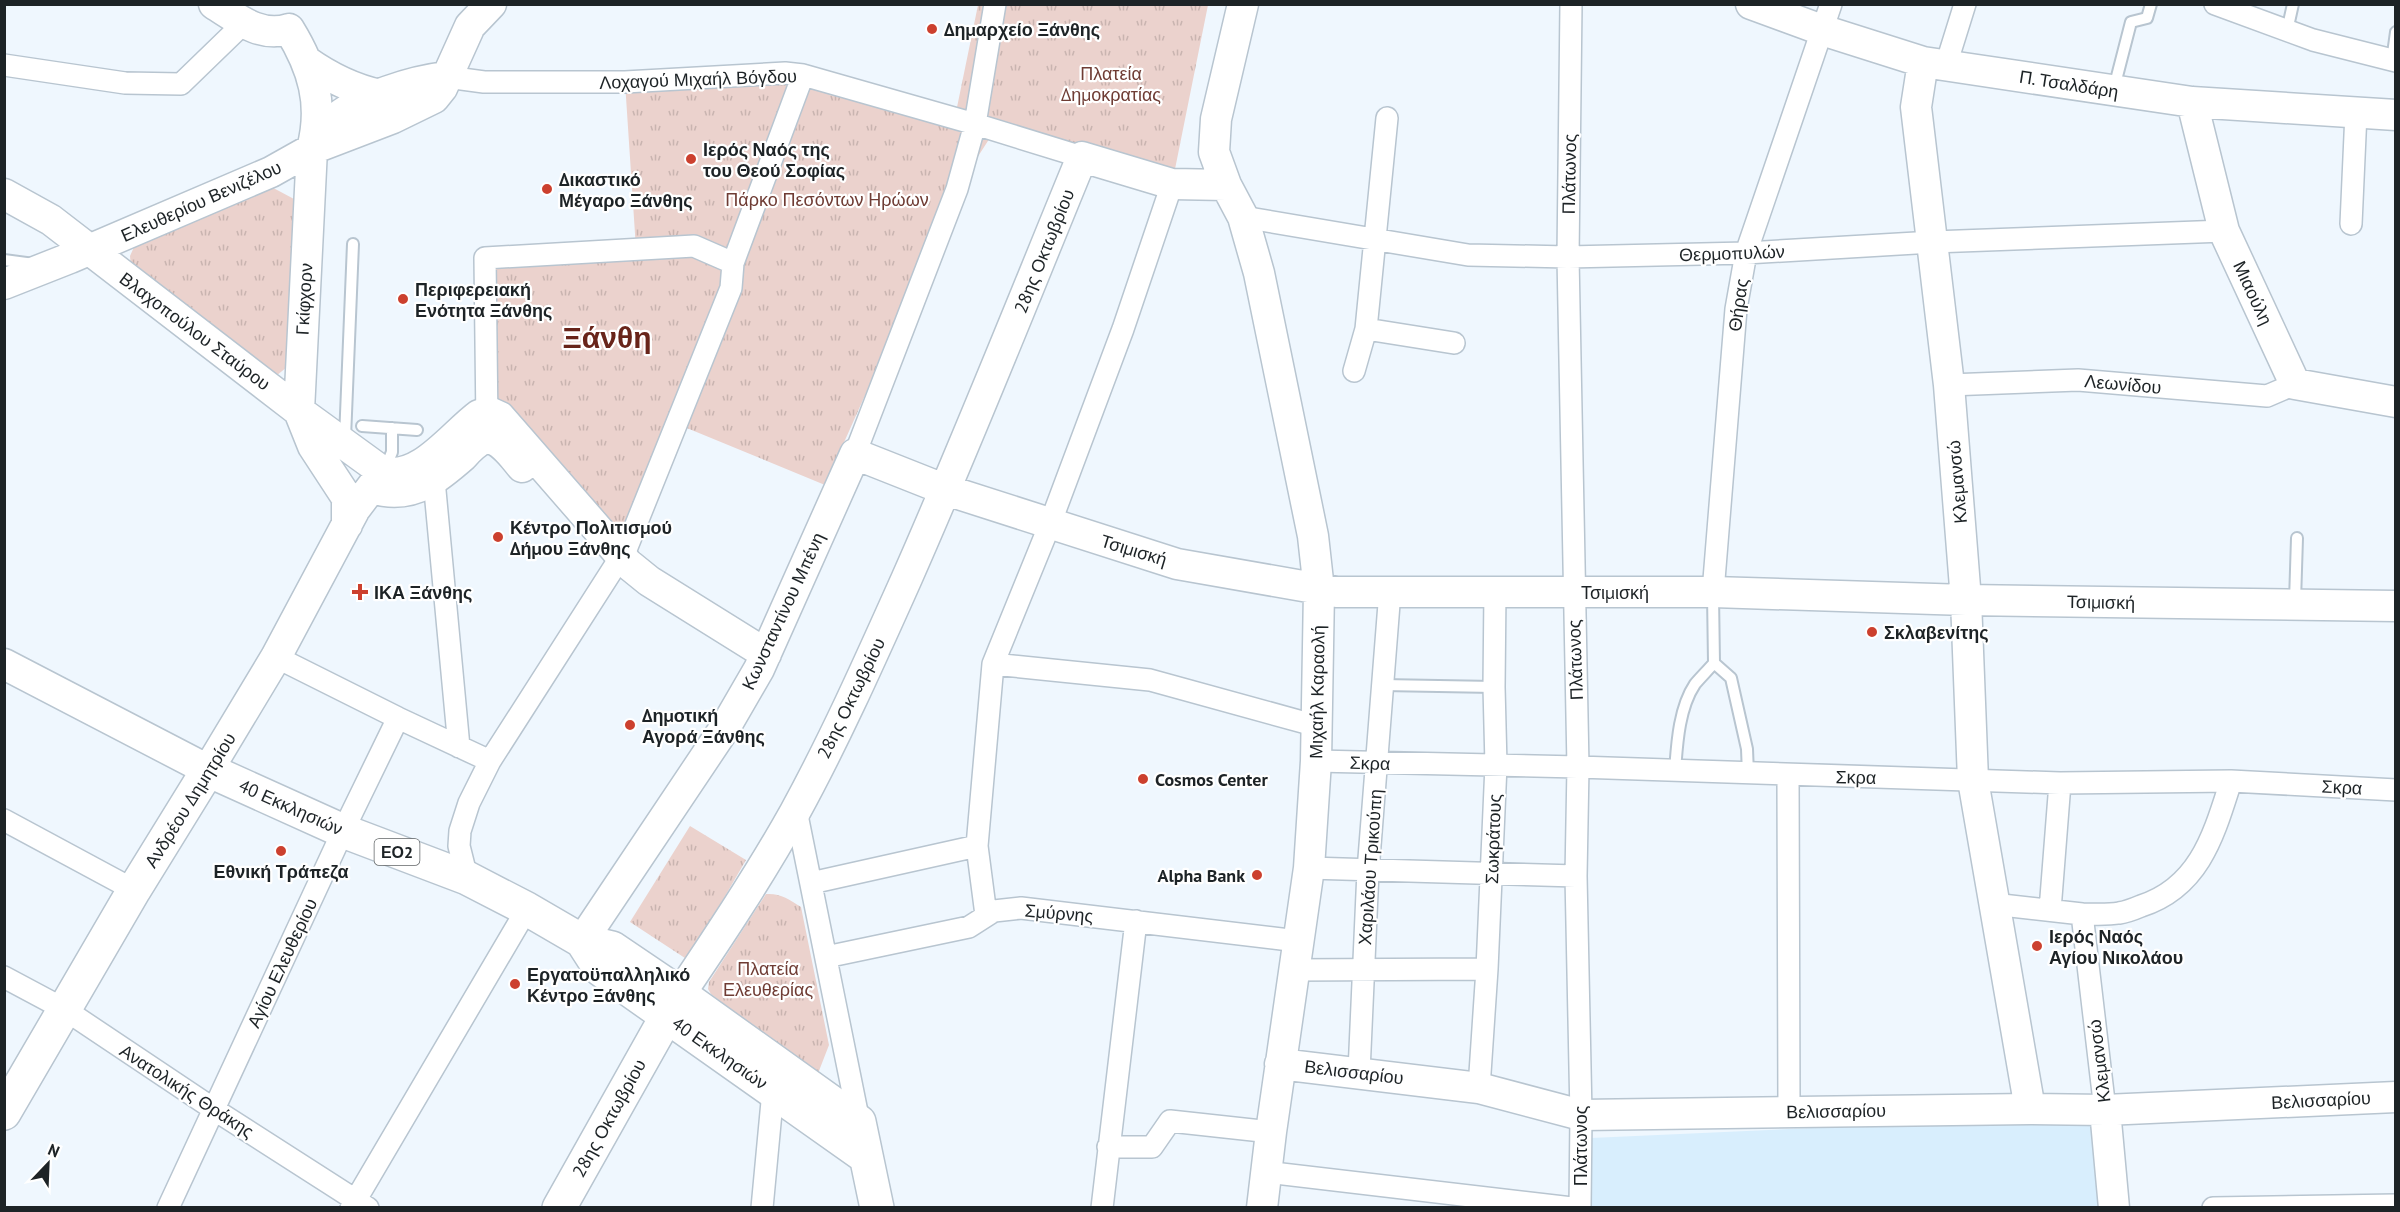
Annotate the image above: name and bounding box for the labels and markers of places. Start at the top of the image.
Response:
place label: Δημαρχείο Ξάνθης [944,18,1100,41]
marker: Δημαρχείο Ξάνθης [925,22,939,36]
place label: Ιερός Ναός της του Θεού Σοφίας [703,138,845,182]
marker: Ιερός Ναός της του Θεού Σοφίας [684,152,698,166]
place label: Δικαστικό Μέγαρο Ξάνθης [559,168,693,212]
marker: Δικαστικό Μέγαρο Ξάνθης [540,182,554,196]
place label: Περιφερειακή Ενότητα Ξάνθης [415,278,552,322]
marker: Περιφερειακή Ενότητα Ξάνθης [396,292,410,306]
place label: Κέντρο Πολιτισμού Δήμου Ξάνθης [510,516,672,560]
marker: Κέντρο Πολιτισμού Δήμου Ξάνθης [491,530,505,544]
place label: ΙΚΑ Ξάνθης [374,581,472,604]
marker: ΙΚΑ Ξάνθης [351,583,369,601]
place label: Σκλαβενίτης [1884,621,1989,644]
marker: Σκλαβενίτης [1865,625,1879,639]
place label: Δημοτική Αγορά Ξάνθης [642,704,765,748]
marker: Δημοτική Αγορά Ξάνθης [623,718,637,732]
place label: Cosmos Center [1155,768,1268,791]
marker: Cosmos Center [1136,772,1150,786]
marker: Εθνική Τράπεζα [274,844,288,858]
place label: Εθνική Τράπεζα [214,860,348,883]
place label: Alpha Bank [1158,864,1245,887]
marker: Alpha Bank [1250,868,1264,882]
place label: Ιερός Ναός Αγίου Νικολάου [2049,925,2183,969]
marker: Ιερός Ναός Αγίου Νικολάου [2030,939,2044,953]
place label: Εργατοϋπαλληλικό Κέντρο Ξάνθης [527,963,690,1007]
marker: Εργατοϋπαλληλικό Κέντρο Ξάνθης [508,977,522,991]

